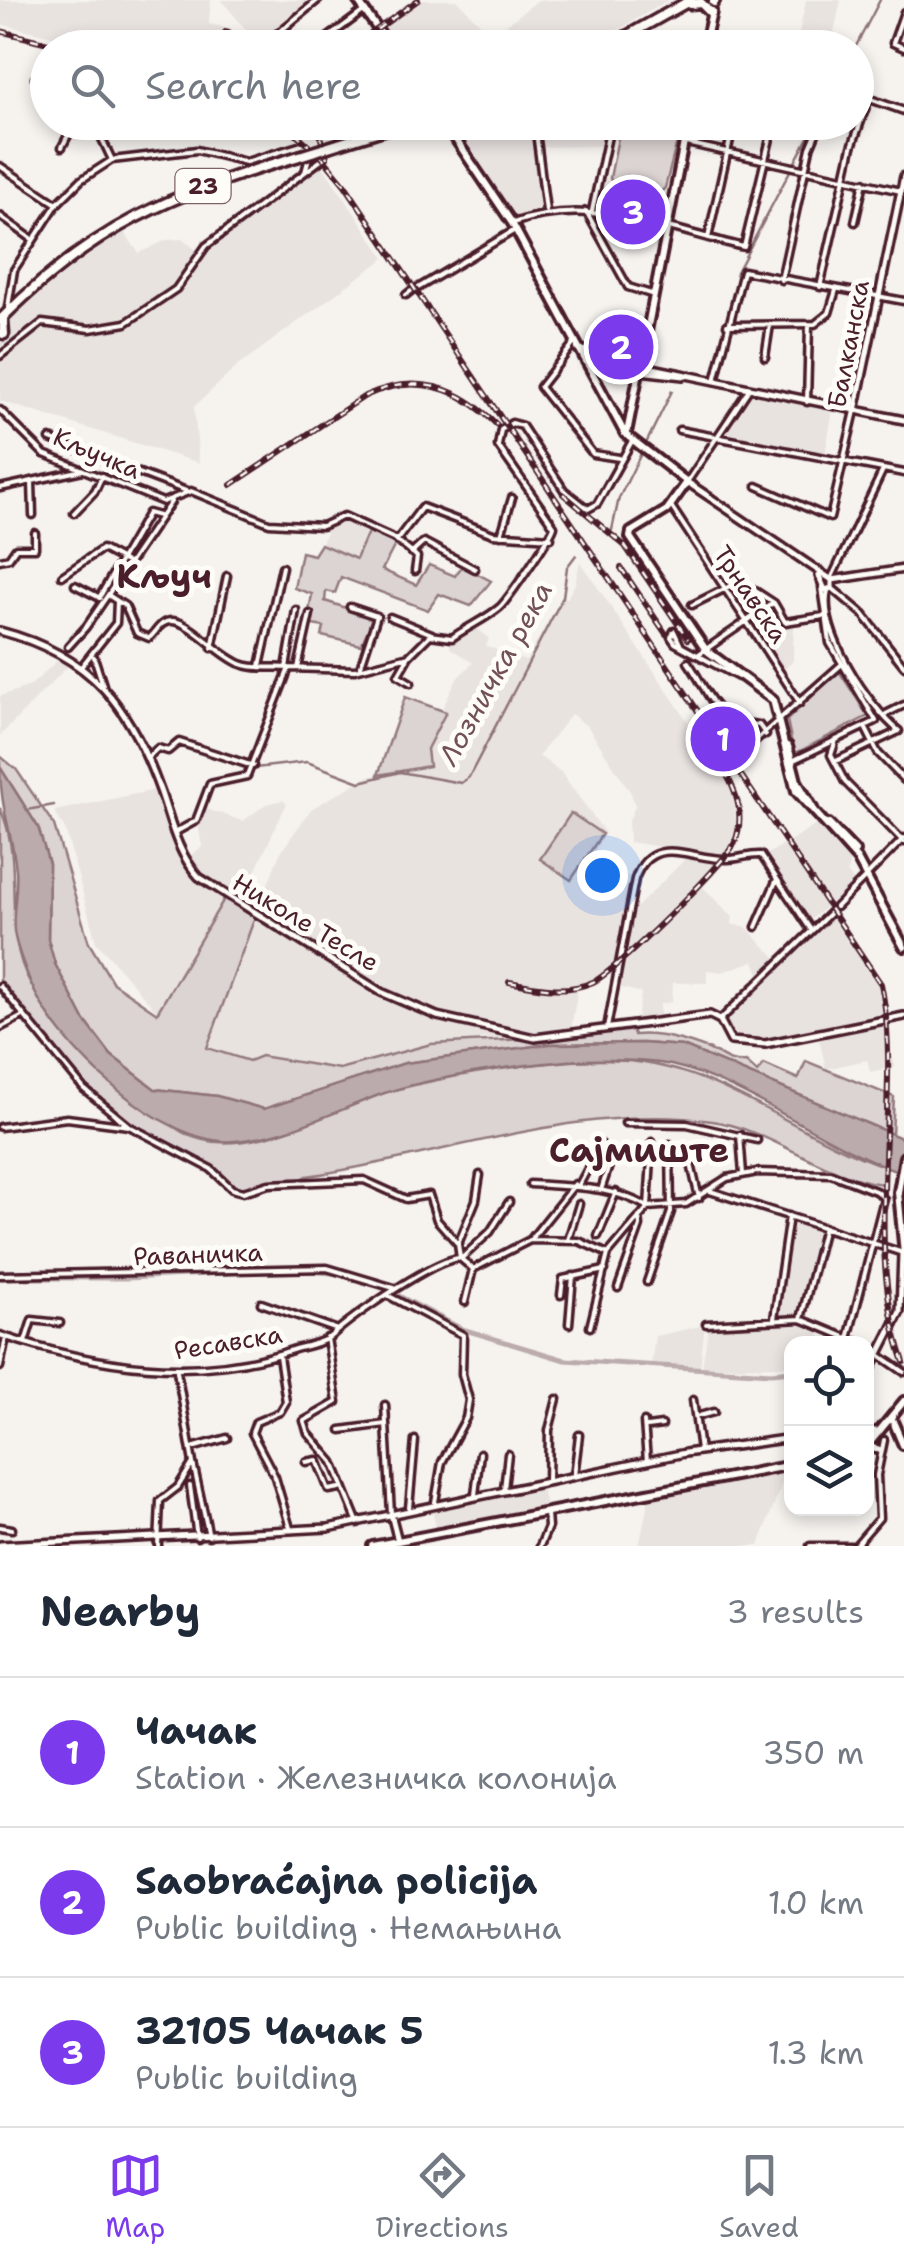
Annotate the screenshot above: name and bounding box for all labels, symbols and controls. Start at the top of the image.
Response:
search box [30,30,874,140]
icon: search [65,58,120,113]
text: Search here [145,60,362,111]
road number: 23 [176,169,230,203]
pin: 3 [600,174,666,250]
street label: Балканска [819,277,877,411]
pin: 2 [588,310,654,384]
street label: Кључка [48,419,146,487]
street label: Трнавска [706,538,796,650]
district label: Кључ [116,552,212,599]
water label: Лозничка река [428,575,561,772]
pin: 1 [690,702,756,776]
your location [577,850,628,901]
street label: Николе Тесле [226,865,386,979]
district label: Сајмиште [549,1126,729,1173]
street label: Раваничка [133,1235,264,1273]
street label: Ресавска [172,1317,285,1367]
map controls [784,1336,874,1516]
button: locate [784,1336,874,1426]
button: layers [784,1426,874,1516]
text: Nearby [40,1583,200,1639]
text: 3 results [727,1590,864,1633]
text: Чачак [135,1705,257,1756]
text: 1 [65,1731,80,1774]
text: 350 m [762,1731,864,1774]
text: Station · Железничка колонија [135,1756,617,1799]
text: Saobraćajna policija [135,1855,537,1906]
text: 2 [61,1881,84,1924]
text: 1.0 km [768,1881,864,1924]
text: Public building · Немањина [135,1906,561,1949]
text: 32105 Чачак 5 [135,2005,423,2056]
text: 3 [61,2031,84,2074]
text: 1.3 km [768,2031,864,2074]
text: Public building [135,2056,358,2099]
tab: Map [105,2148,165,2246]
tab: Directions [376,2148,509,2246]
tab: Saved [719,2148,799,2246]

